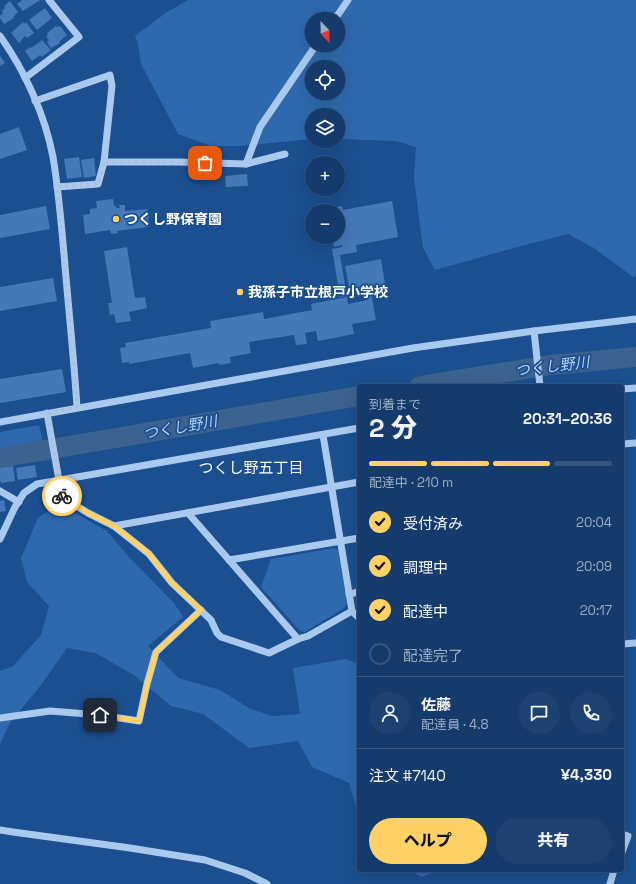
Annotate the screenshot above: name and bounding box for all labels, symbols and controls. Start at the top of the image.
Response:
north arrow [305,12,345,52]
map controls [305,12,345,244]
button: locate [305,60,345,100]
button: layers [305,108,345,148]
pin [188,146,222,180]
icon: bag [194,152,216,174]
button: + [305,156,345,196]
button: − [305,204,345,244]
place label: つくし野保育園 [124,210,222,228]
marker: つくし野保育園 [111,214,121,224]
place label: 我孫子市立根戸小学校 [248,283,388,301]
marker: 我孫子市立根戸小学校 [235,287,245,297]
water label: つくし野川 [514,352,592,380]
text: 到着まで [369,396,421,413]
text: 20:31–20:36 [523,409,612,428]
water label: つくし野川 [141,411,221,443]
text: 2 分 [369,411,417,445]
district label: つくし野五丁目 [198,458,304,477]
text: 配達中 · 210 m [369,474,453,491]
courier [42,476,82,516]
icon: bike [51,485,73,507]
icon: check [369,511,391,533]
text: 受付済み [403,514,463,533]
text: 20:04 [576,514,612,531]
icon: check [369,555,391,577]
text: 調理中 [403,558,448,577]
text: 20:09 [576,558,612,575]
icon: check [369,599,391,621]
text: 配達中 [403,602,448,621]
text: 20:17 [580,602,612,619]
text: 配達完了 [403,646,463,665]
button: person [369,692,411,734]
button: chat [518,692,560,734]
button: phone [570,692,612,734]
text: 佐藤 [421,695,451,714]
pin [83,698,117,732]
icon: home [89,704,111,726]
text: 配達員 · 4.8 [421,716,489,733]
text: ¥4,330 [561,765,612,784]
text: 注文 #7140 [369,766,446,785]
button: ヘルプ [369,818,487,864]
button: 共有 [495,818,612,864]

